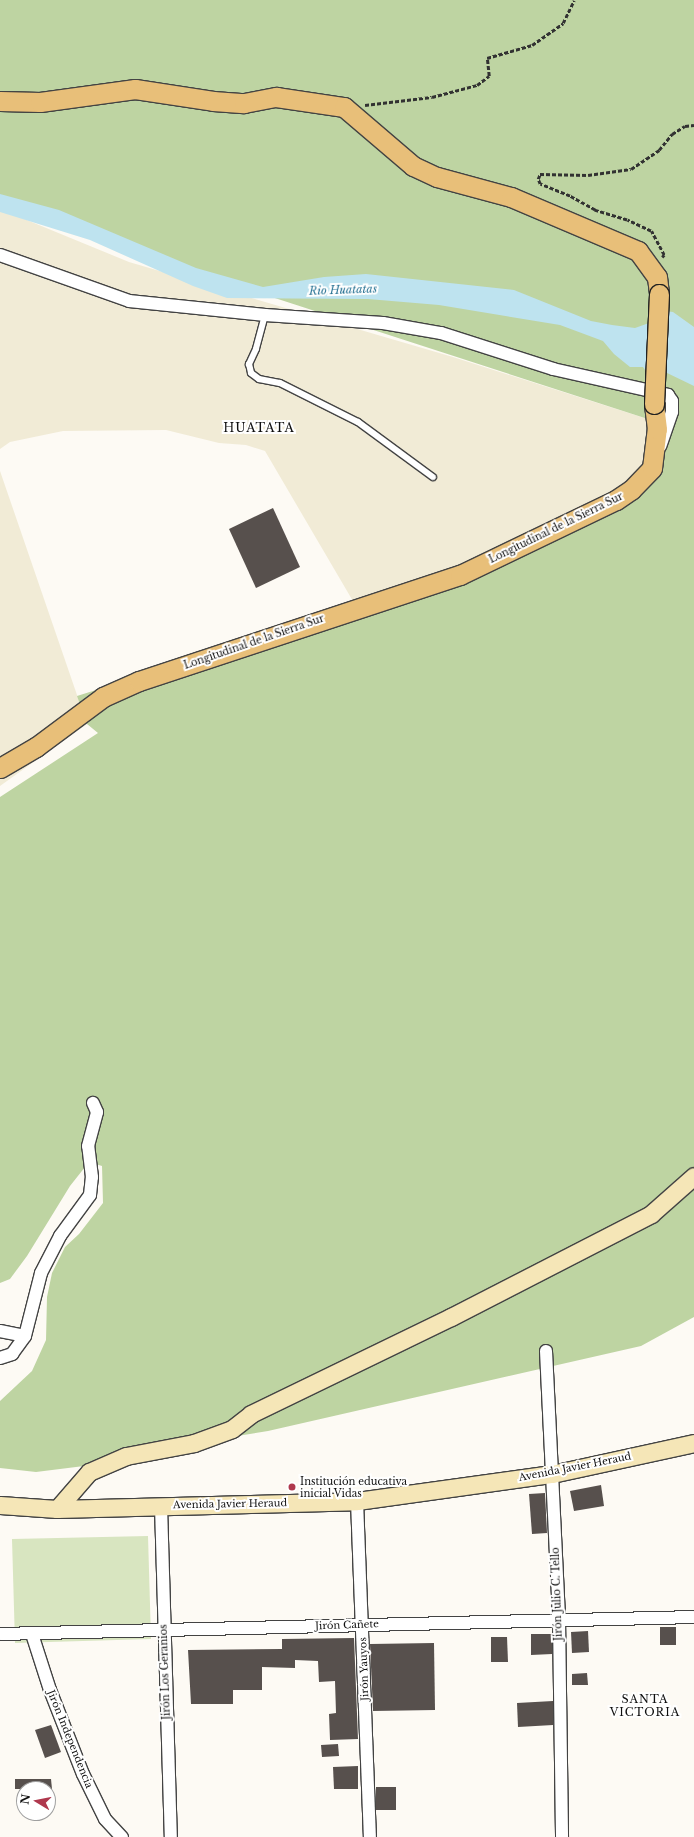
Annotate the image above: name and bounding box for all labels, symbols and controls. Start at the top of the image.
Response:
water label: Rio Huatatas [309,282,377,298]
district label: HUATATA [223,421,295,435]
street label: Longitudinal de la Sierra Sur [487,490,625,566]
street label: Longitudinal de la Sierra Sur [182,612,326,672]
street label: Avenida Javier Heraud [518,1450,632,1484]
place label: Institución educativa inicial Vidas [300,1475,407,1498]
marker: Institución educativa inicial Vidas [287,1482,297,1492]
street label: Avenida Javier Heraud [173,1497,287,1511]
street label: Jirón Julio C. Tello [549,1547,565,1641]
street label: Jirón Cañete [315,1618,379,1632]
street label: Jirón Los Geranios [157,1624,173,1720]
street label: Jirón Yauyos [357,1637,371,1701]
street label: Jirón Independencia [45,1688,95,1790]
district label: SANTA VICTORIA [610,1693,680,1719]
north arrow [16,1781,56,1821]
text: N [17,1793,33,1805]

